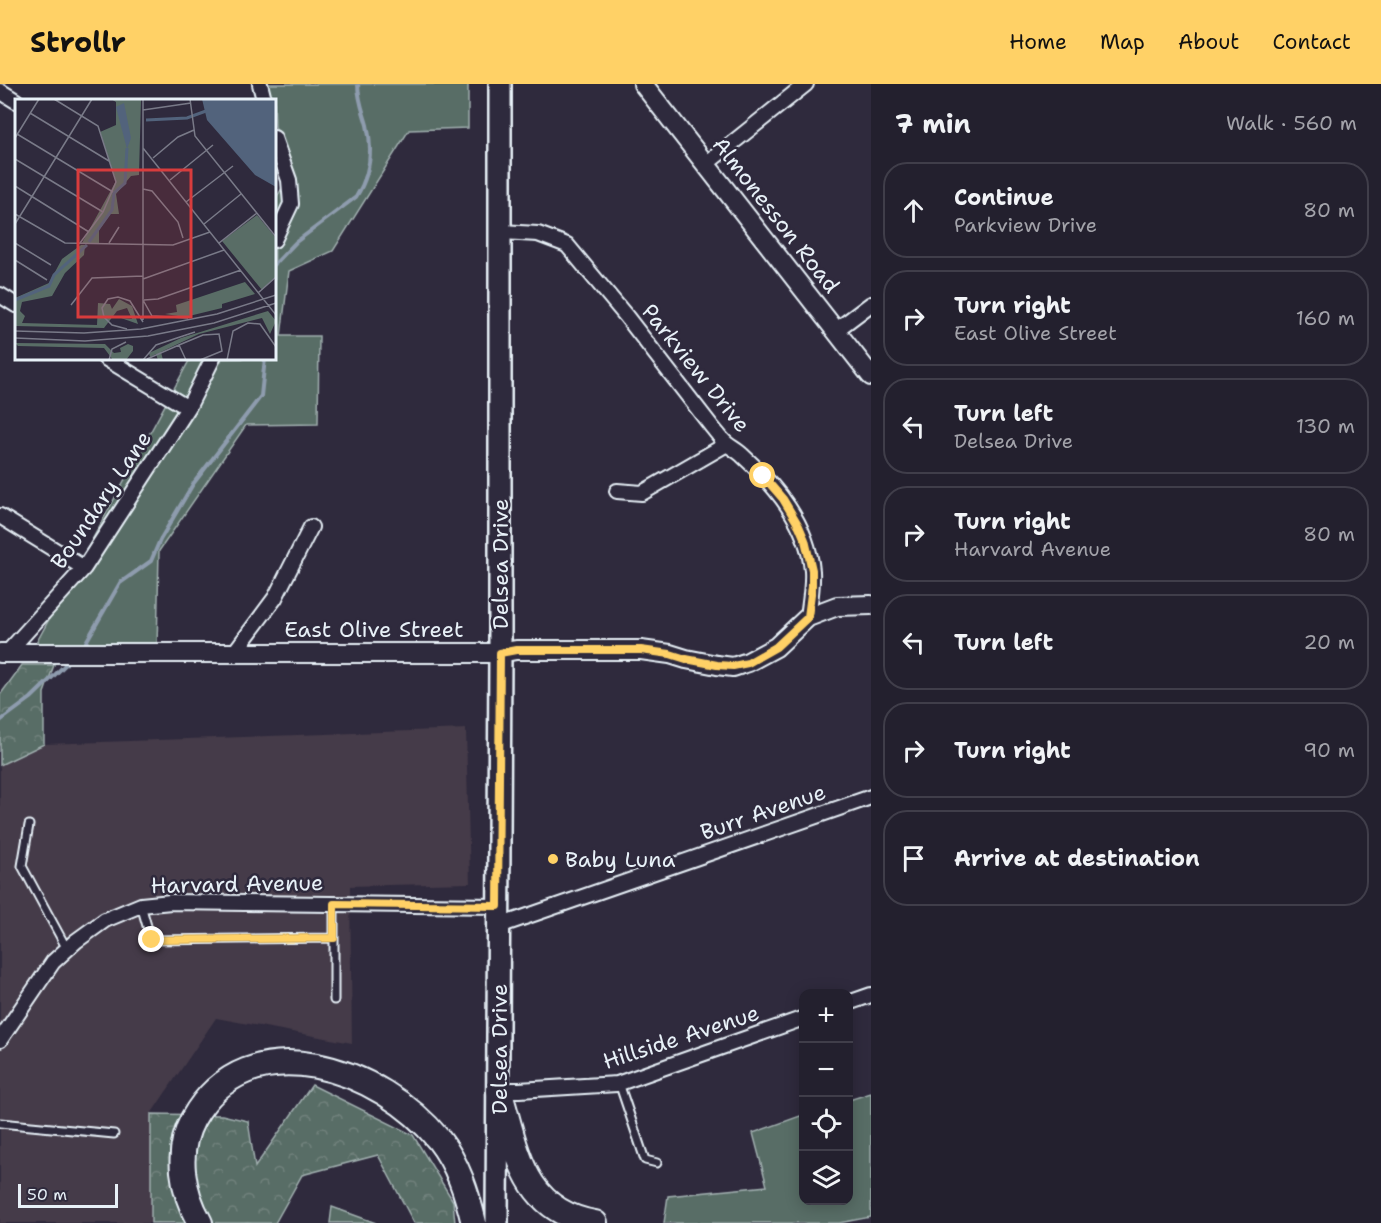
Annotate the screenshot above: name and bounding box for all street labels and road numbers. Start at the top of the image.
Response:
street label: Almonesson Road [706,131,846,299]
street label: Parkview Drive [635,298,757,438]
street label: Boundary Lane [44,425,158,575]
street label: Delsea Drive [486,498,515,630]
street label: East Olive Street [284,615,464,644]
street label: Burr Avenue [697,777,829,847]
street label: Harvard Avenue [150,868,324,900]
street label: Delsea Drive [485,983,514,1115]
street label: Hillside Avenue [599,998,763,1076]

